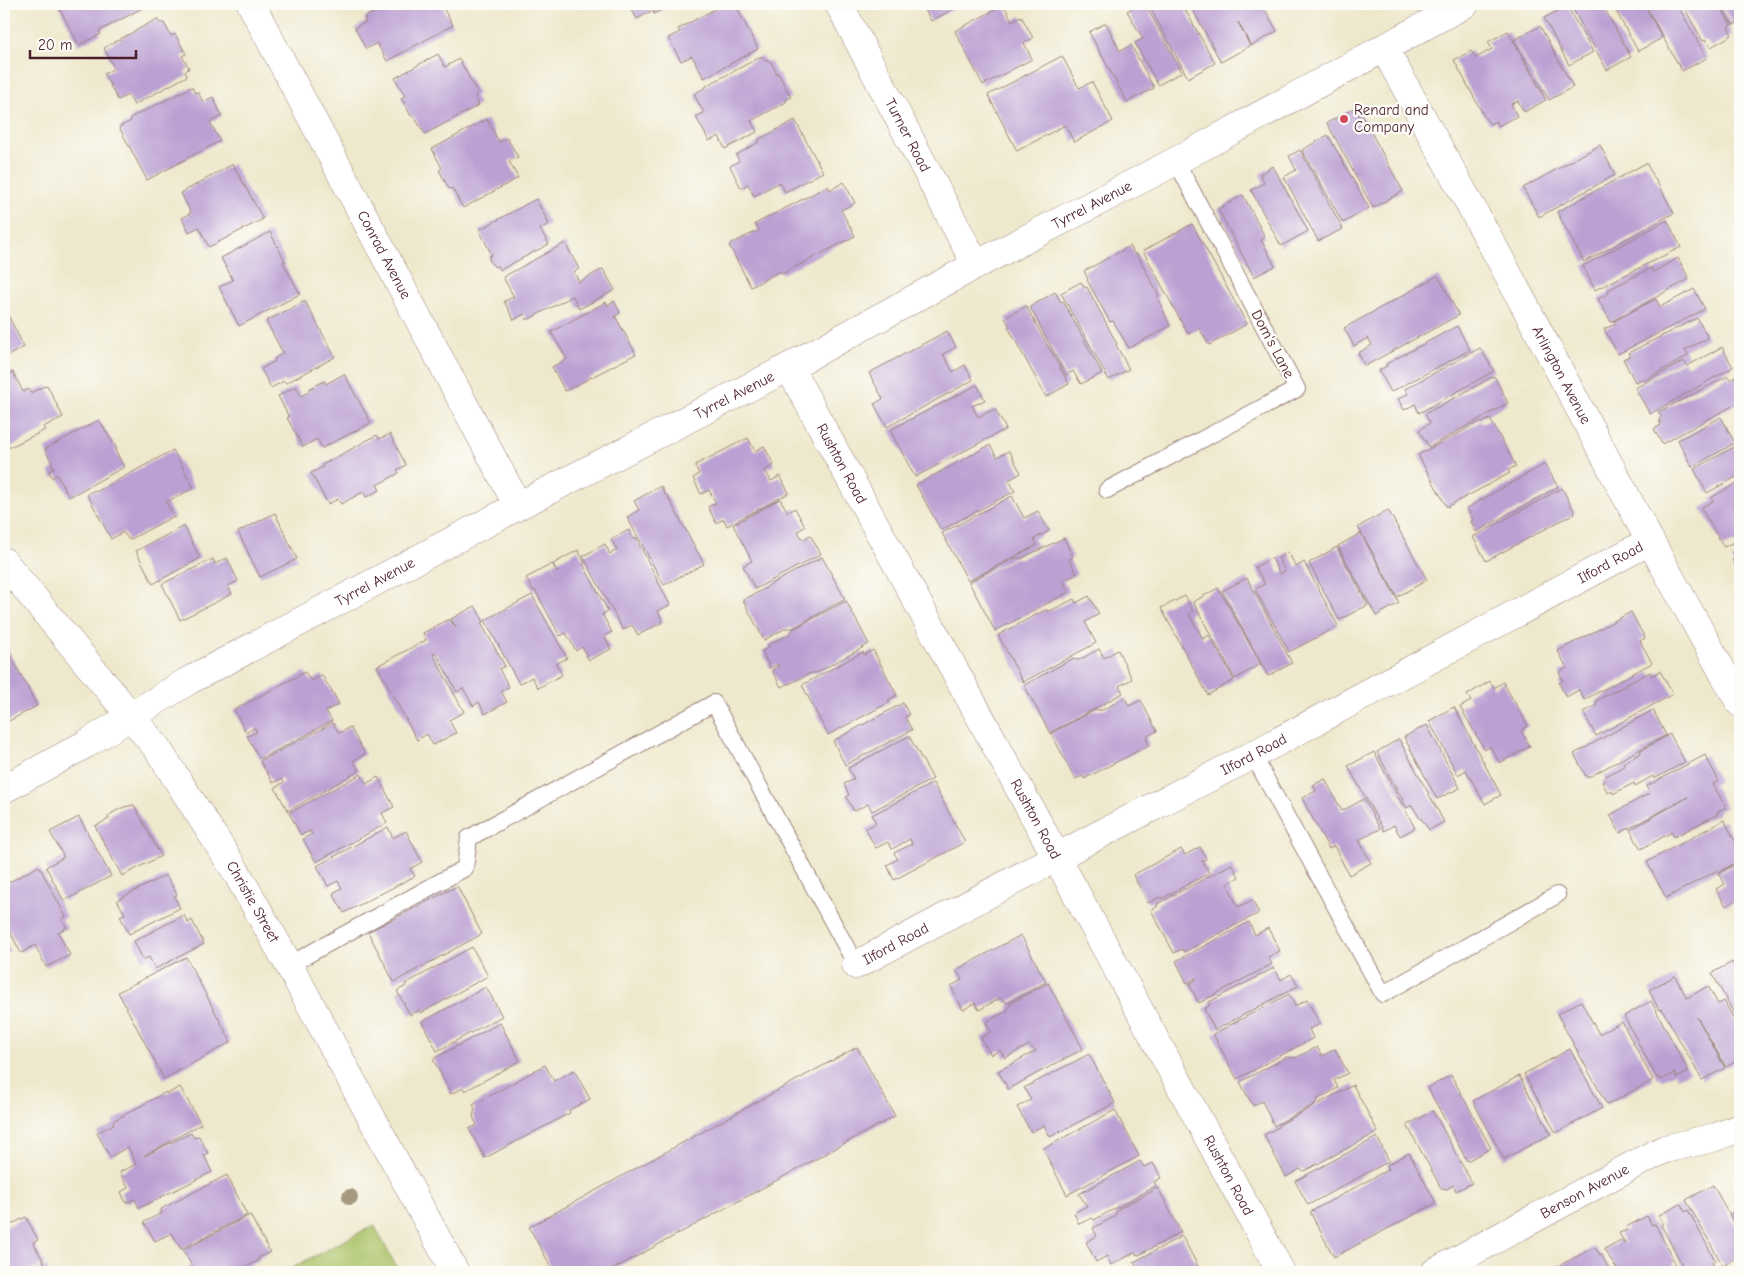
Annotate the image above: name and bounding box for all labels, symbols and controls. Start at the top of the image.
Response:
scale bar [30,28,136,60]
text: 20 m [38,36,72,54]
street label: Turner Road [881,95,935,175]
place label: Renard and Company [1354,101,1429,136]
marker: Renard and Company [1338,113,1350,125]
street label: Tyrrel Avenue [1049,176,1135,233]
street label: Conrad Avenue [354,207,415,302]
street label: Dom's Lane [1248,307,1299,382]
street label: Arlington Avenue [1528,323,1595,427]
street label: Tyrrel Avenue [691,367,778,423]
street label: Rushton Road [813,420,871,507]
street label: Ilford Road [1574,537,1646,587]
street label: Tyrrel Avenue [332,553,418,610]
street label: Ilford Road [1218,730,1290,779]
street label: Rushton Road [1007,776,1065,862]
street label: Christie Street [223,858,284,946]
street label: Ilford Road [860,919,932,969]
street label: Rushton Road [1200,1132,1258,1218]
street label: Benson Avenue [1537,1160,1632,1222]

